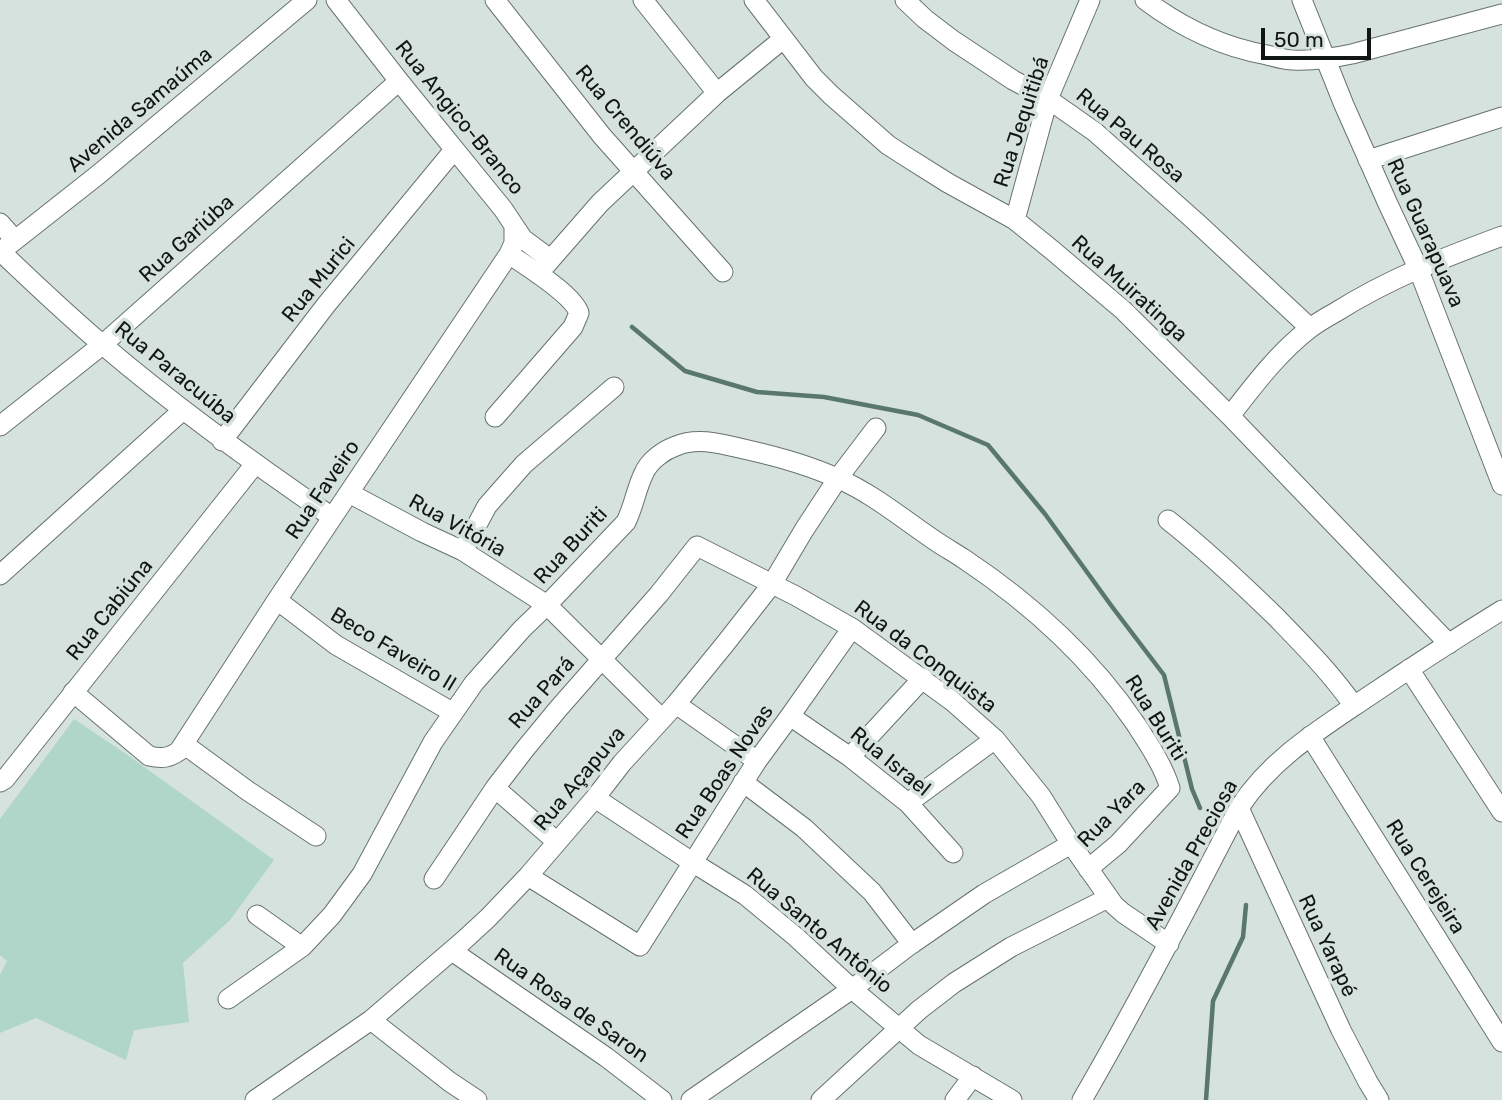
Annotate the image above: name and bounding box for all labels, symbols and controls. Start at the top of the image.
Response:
scale bar [1264,14,1374,58]
text: 50 m [1274,27,1324,52]
street label: Rua Angico-Branco [389,36,529,200]
street label: Avenida Samaúma [62,42,218,178]
street label: Rua Jequitibá [989,54,1055,190]
street label: Rua Crendiúva [570,60,680,186]
street label: Rua Pau Rosa [1071,83,1189,189]
street label: Rua Guarapuava [1381,155,1469,311]
street label: Rua Gariúba [134,190,240,288]
street label: Rua Muiratinga [1066,230,1192,348]
street label: Rua Murici [277,232,361,328]
street label: Rua Paracuúba [109,317,241,429]
street label: Rua Faveiro [281,436,365,544]
street label: Rua Vitória [404,489,510,563]
street label: Rua Buriti [529,502,613,590]
street label: Rua Cabiúna [61,554,159,666]
street label: Rua da Conquista [849,595,1001,719]
street label: Beco Faveiro II [326,603,460,697]
street label: Rua Pará [504,652,580,734]
street label: Rua Buriti [1119,671,1191,765]
street label: Rua Boas Novas [671,700,779,844]
street label: Rua Açapuva [529,722,631,836]
street label: Rua Israel [845,722,935,802]
street label: Rua Yara [1073,775,1151,853]
street label: Avenida Preciosa [1140,776,1244,934]
street label: Rua Cerejeira [1380,815,1470,939]
street label: Rua Santo Antônio [741,863,897,999]
street label: Rua Yarapé [1292,891,1362,1001]
street label: Rua Rosa de Saron [489,943,653,1069]

